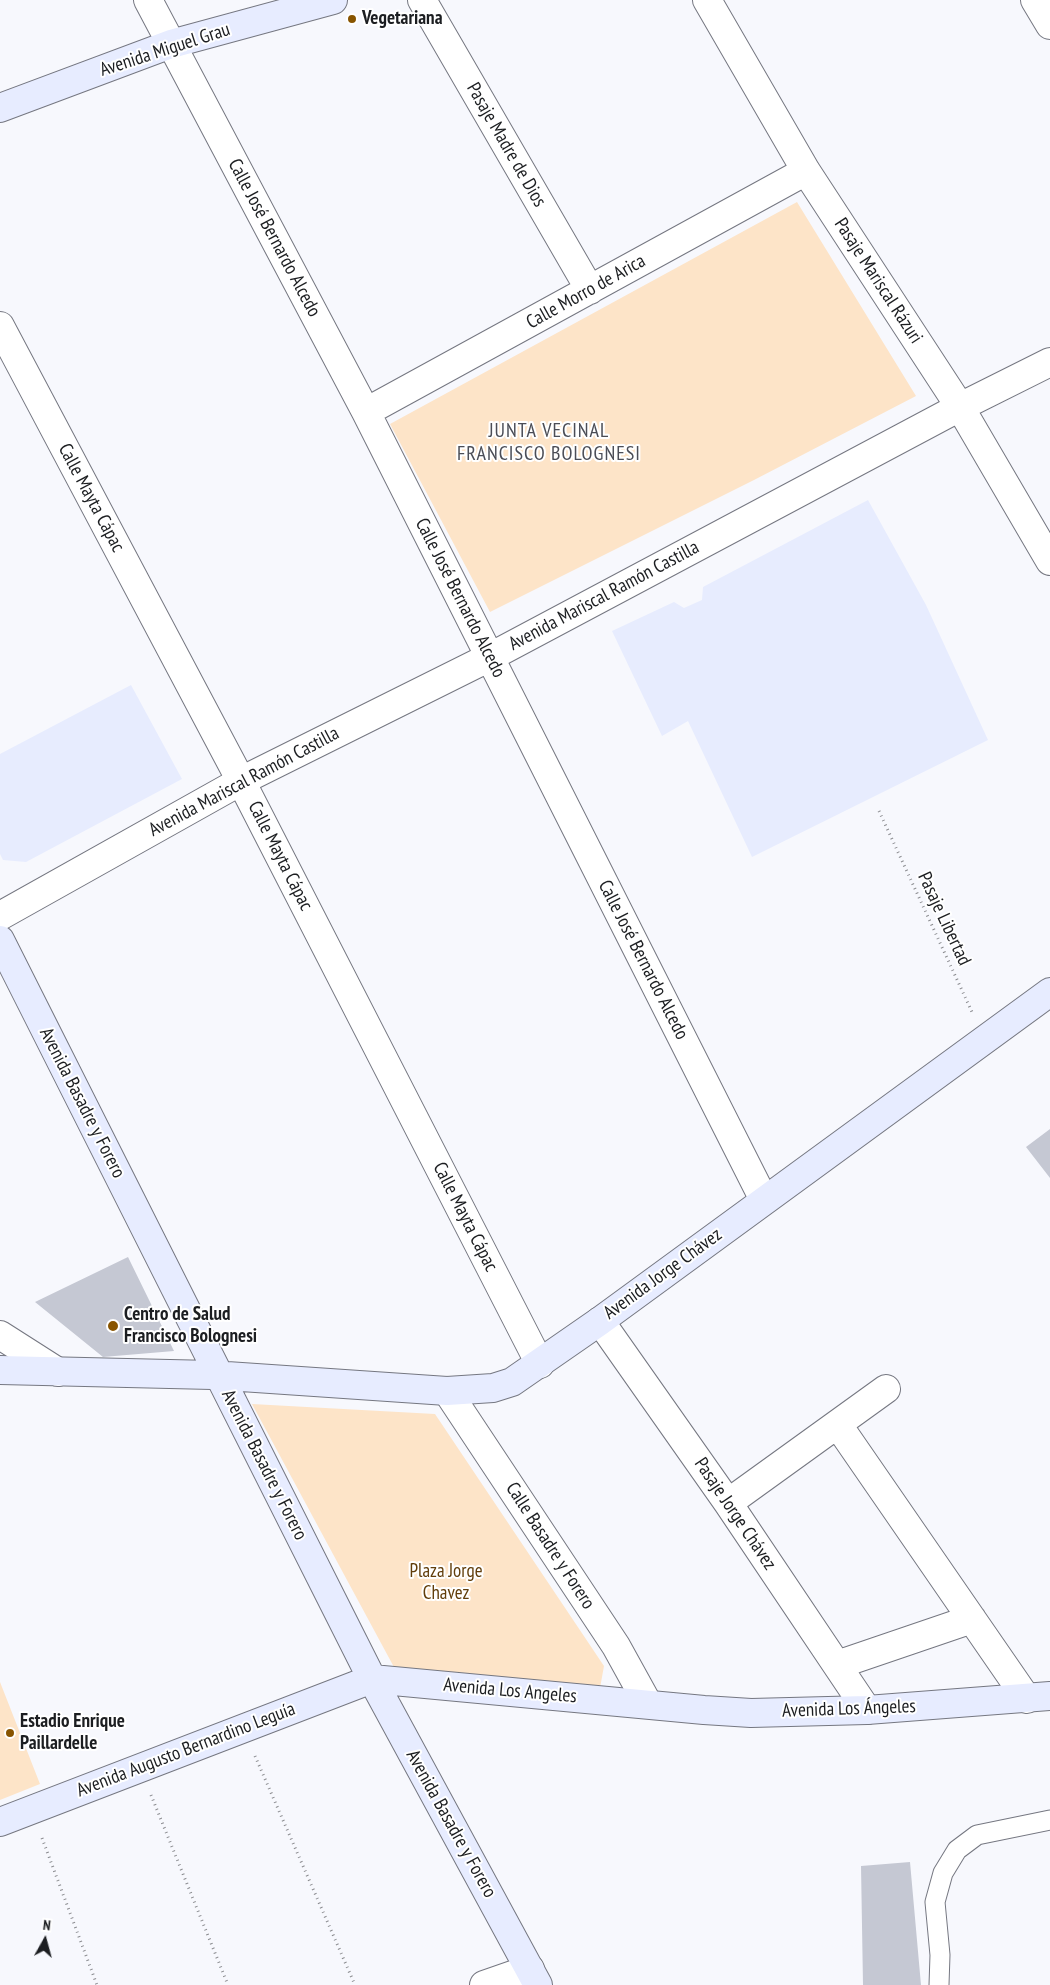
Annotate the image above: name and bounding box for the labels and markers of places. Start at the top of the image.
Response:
place label: Vegetariana [362,8,442,30]
marker: Vegetariana [346,13,358,25]
place label: Centro de Salud Francisco Bolognesi [124,1304,257,1348]
marker: Centro de Salud Francisco Bolognesi [106,1319,120,1333]
place label: Estadio Enrique Paillardelle [20,1711,125,1755]
marker: Estadio Enrique Paillardelle [4,1727,16,1739]

